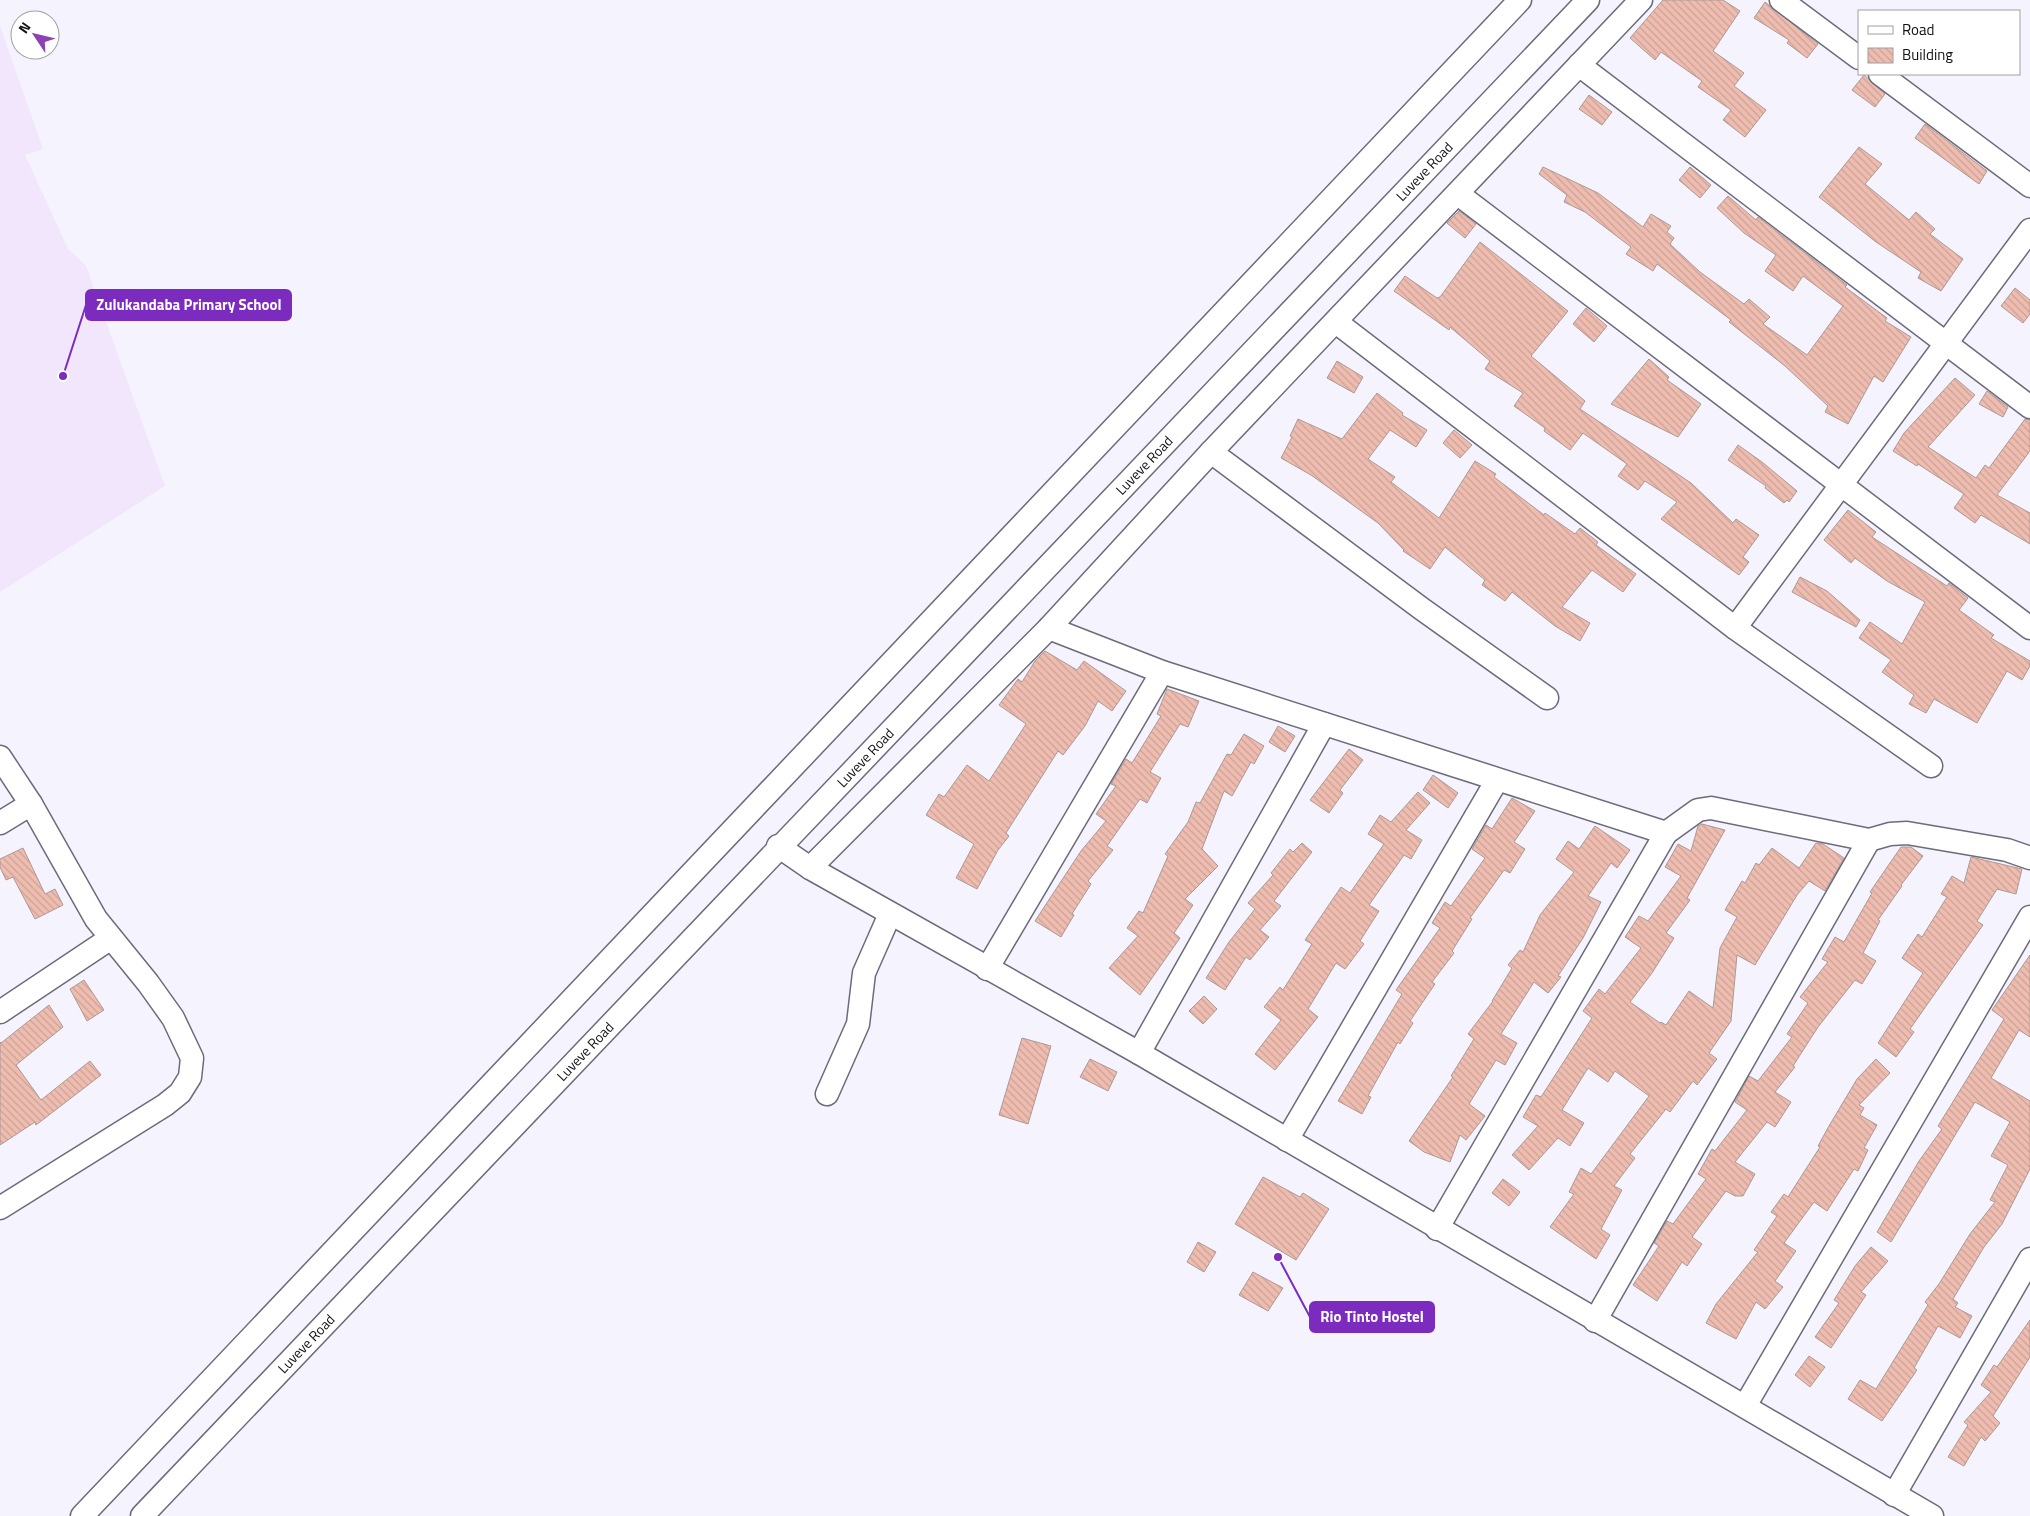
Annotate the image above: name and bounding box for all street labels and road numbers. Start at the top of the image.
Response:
street label: Luveve Road [1391,137,1457,205]
street label: Luveve Road [1110,431,1177,499]
street label: Luveve Road [832,723,898,792]
street label: Luveve Road [551,1017,618,1085]
street label: Luveve Road [273,1309,339,1378]

